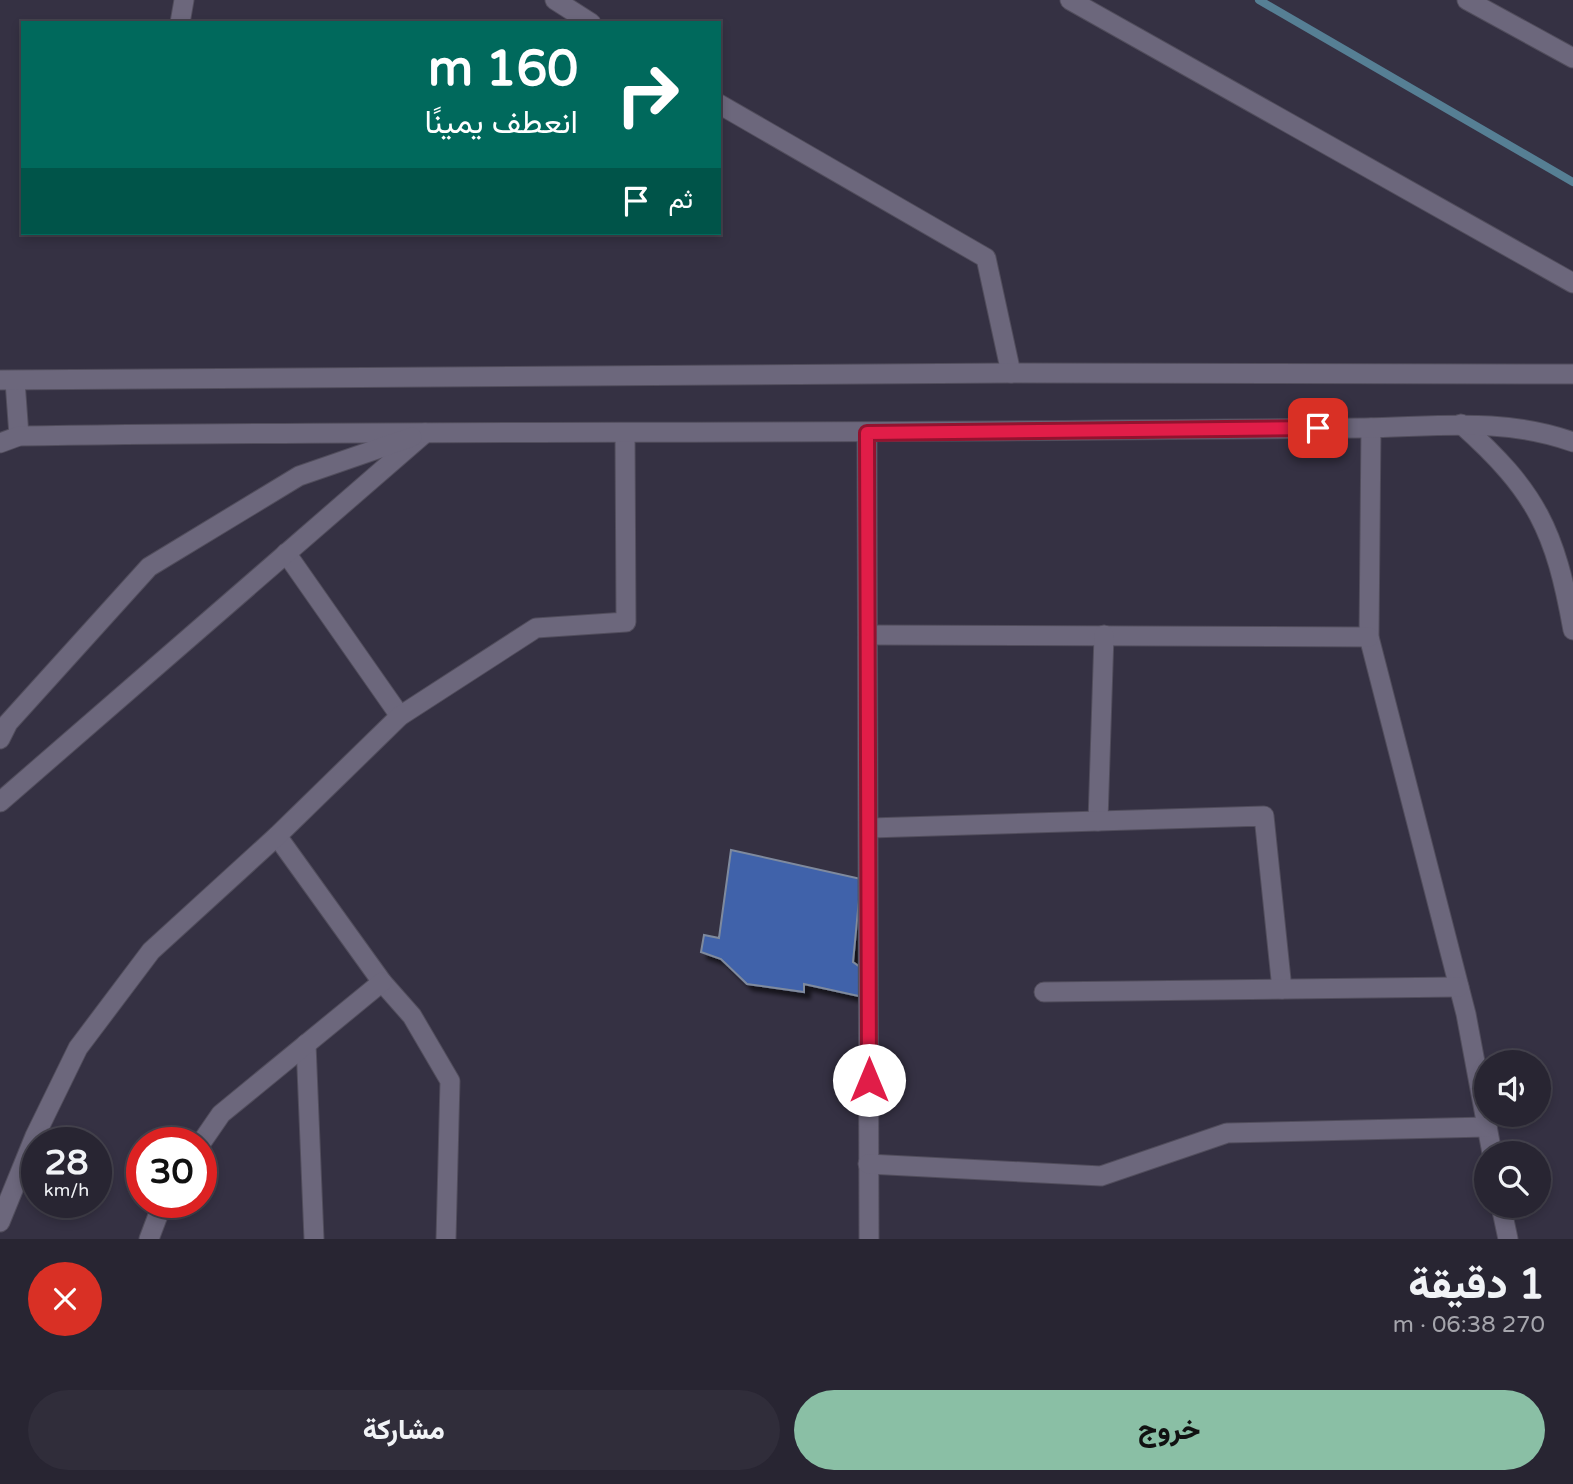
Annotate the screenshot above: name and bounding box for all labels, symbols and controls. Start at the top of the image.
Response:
text: 160 m [428,40,578,99]
icon: right [602,49,693,140]
text: انعطف يمينًا [424,104,578,142]
icon: arrive [617,182,655,220]
text: ثم [669,184,693,215]
pin [1288,398,1348,458]
icon: arrive [1299,409,1337,447]
position arrow [832,1043,906,1117]
map controls [1474,1050,1551,1218]
button: sound [1474,1050,1551,1127]
speed limit sign: 30 [126,1127,217,1218]
button: search [1474,1141,1551,1218]
text: 28 [45,1142,88,1184]
text: km/h [44,1179,89,1201]
text: 1 دقيقة [1408,1259,1545,1310]
button: close [28,1262,102,1336]
text: 270 m · 06:38 [1393,1311,1545,1339]
button: مشاركة [28,1390,780,1470]
button: خروج [794,1390,1545,1470]

